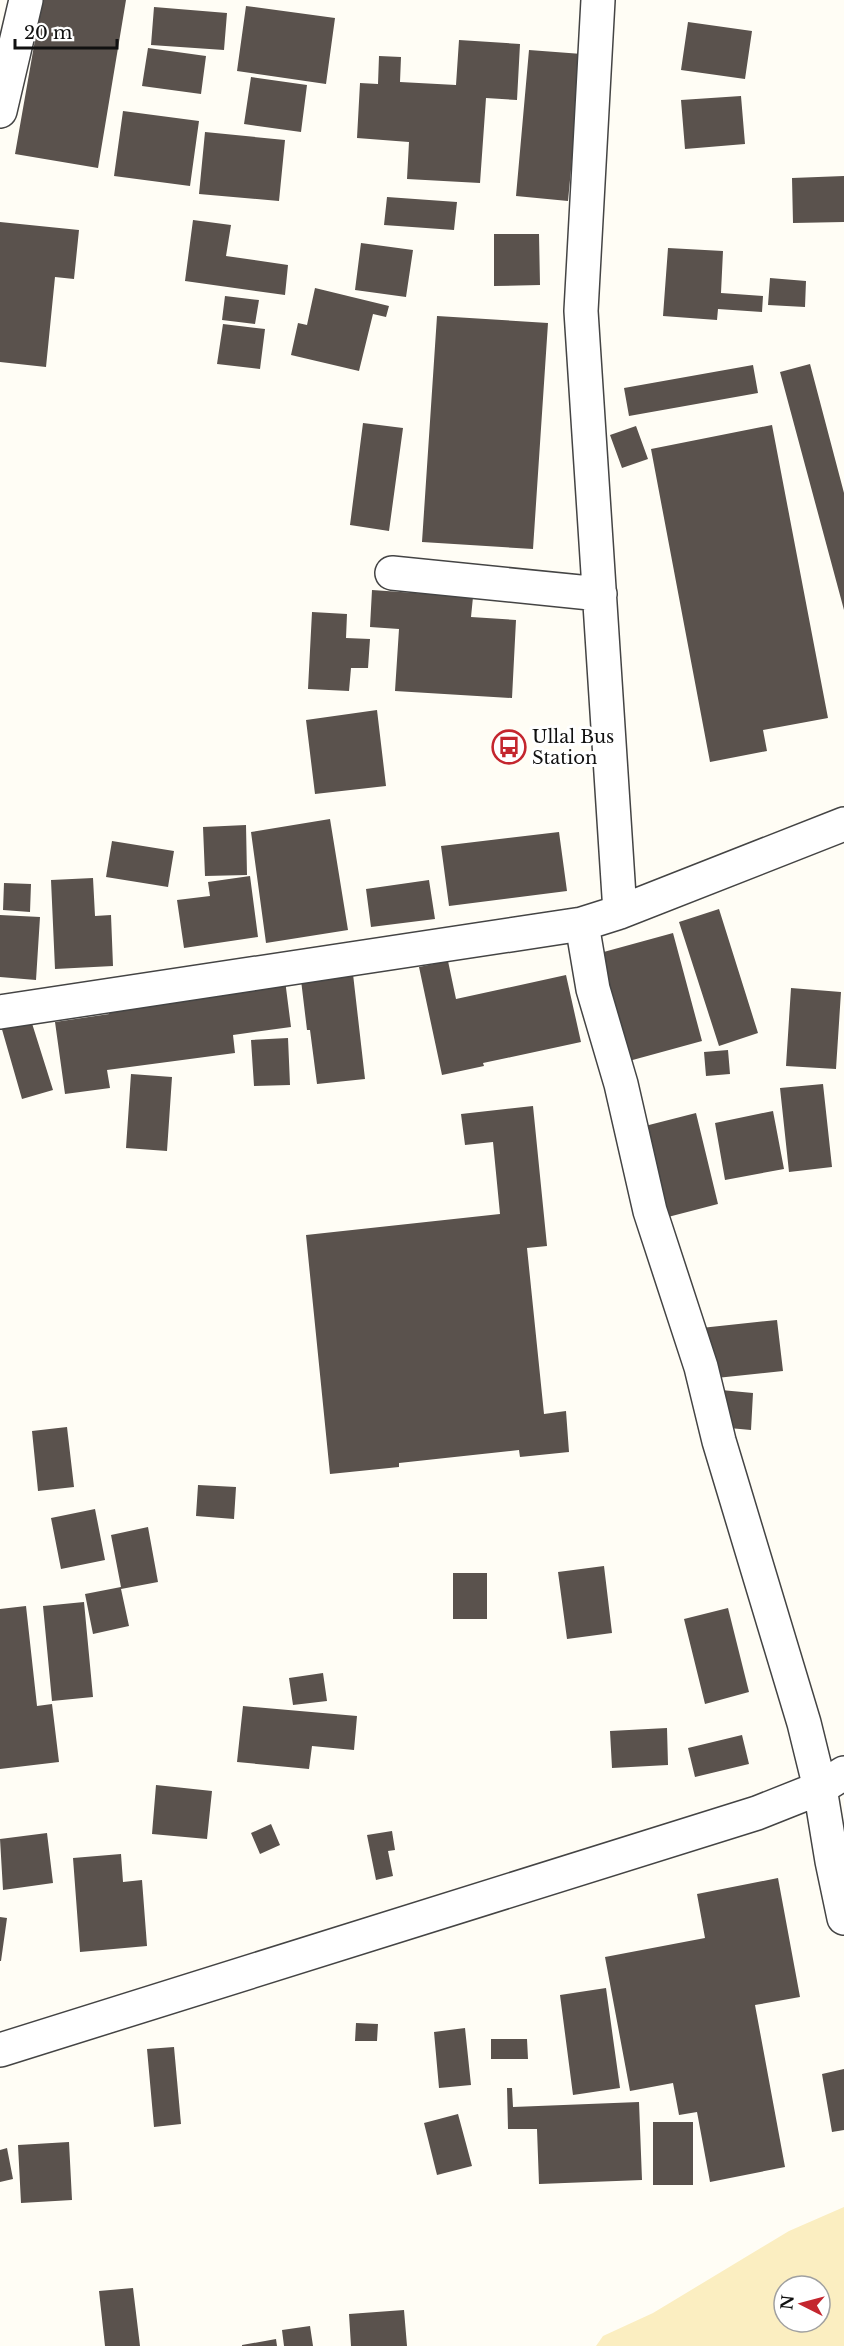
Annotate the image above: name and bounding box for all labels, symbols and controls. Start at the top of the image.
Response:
scale bar [15,12,117,50]
text: 20 m [24,22,72,44]
place label: Ullal Bus Station [532,726,614,769]
bus stop icon: Ullal Bus Station [491,729,527,765]
north arrow [772,2274,832,2334]
text: N [776,2294,798,2311]

